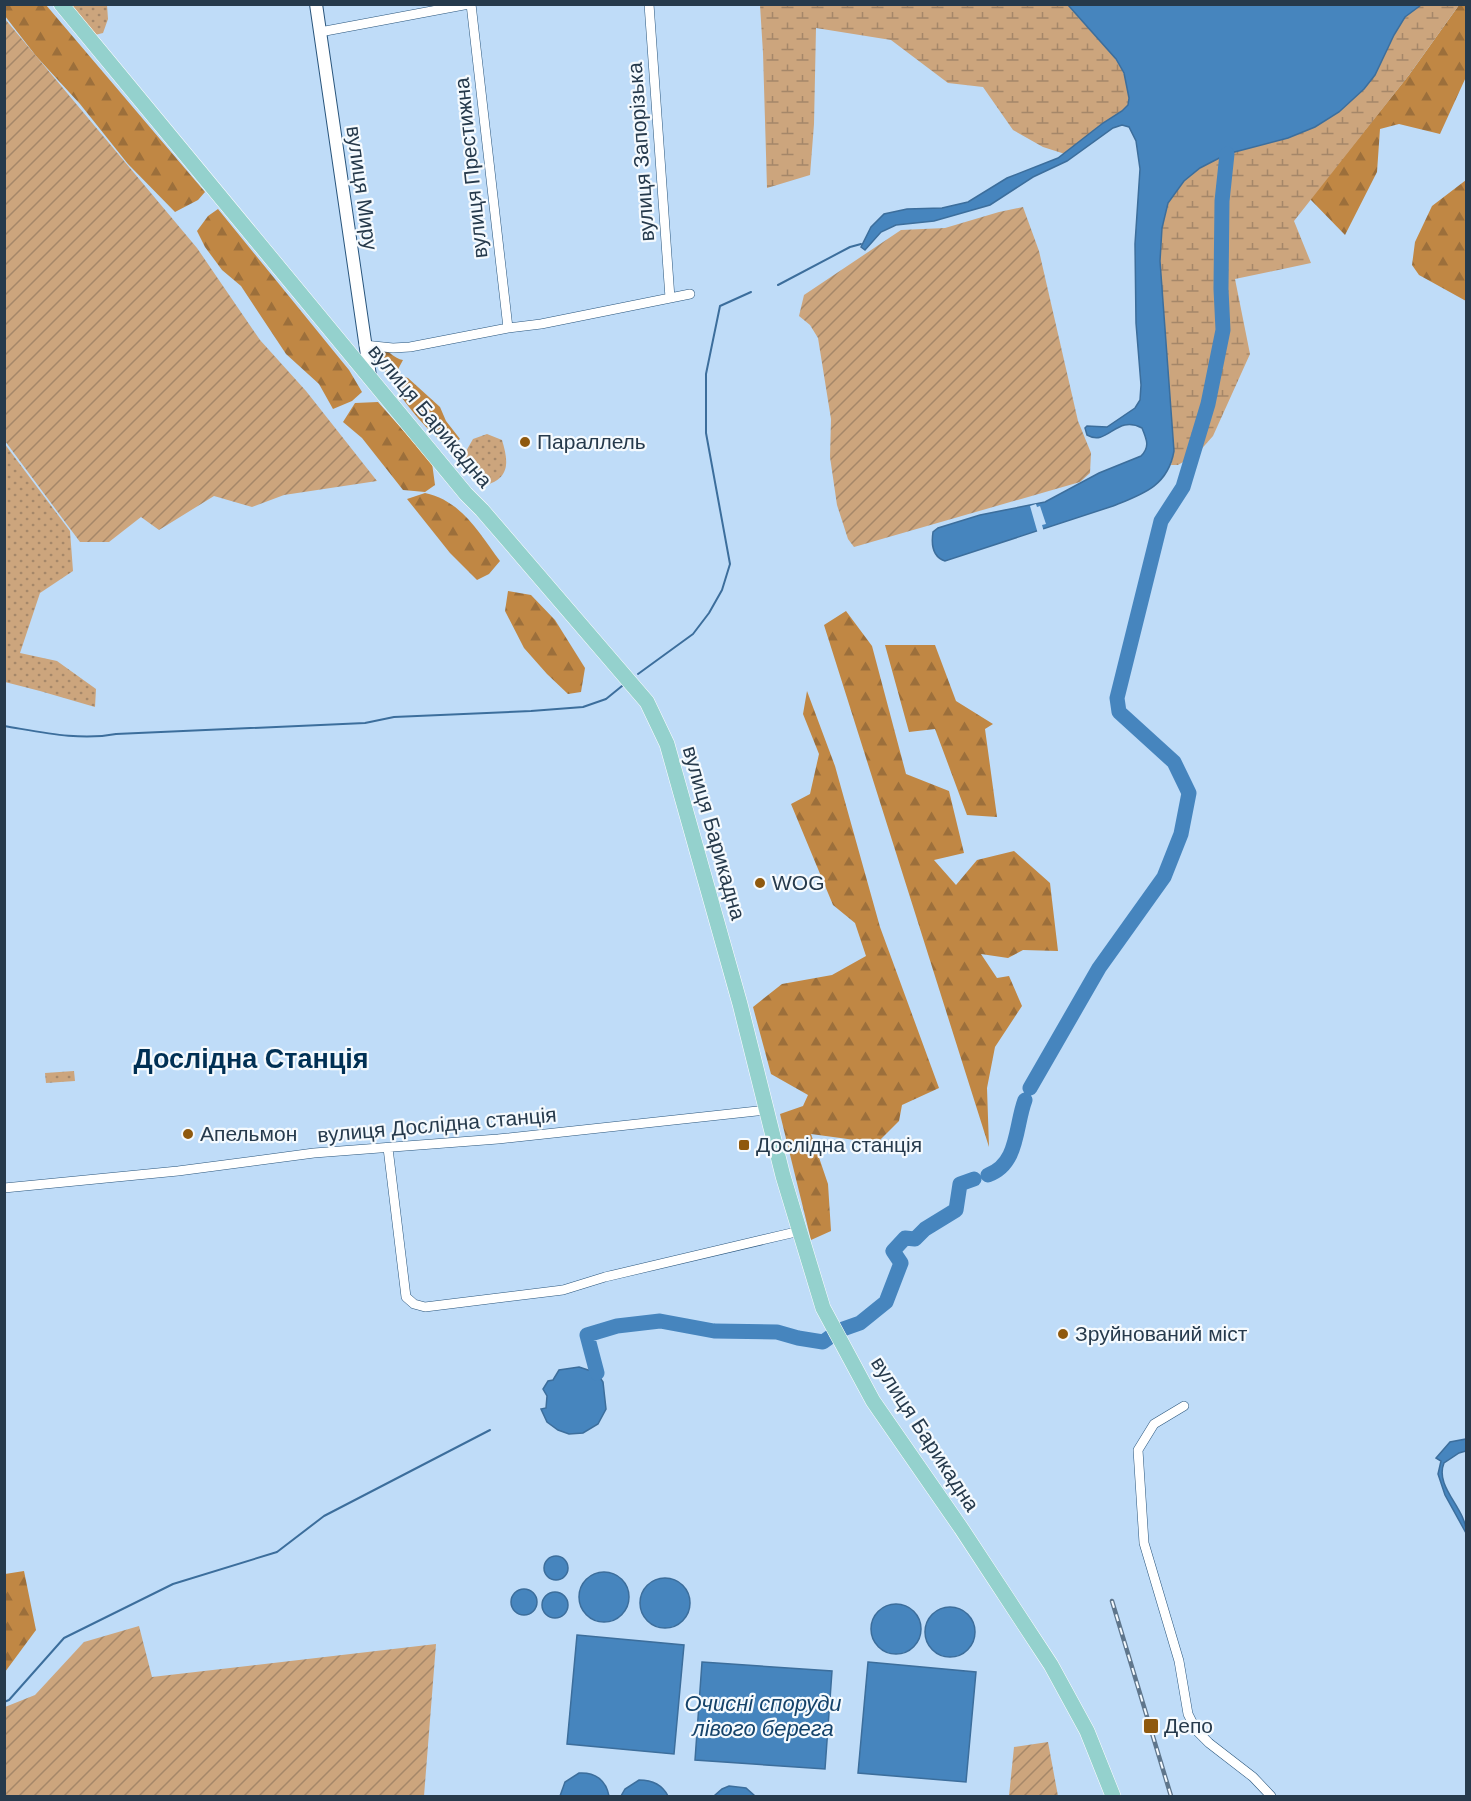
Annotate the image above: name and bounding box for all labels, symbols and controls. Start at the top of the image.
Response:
street label: вулиця Запорізька [623,61,658,242]
street label: вулиця Престижна [450,76,491,260]
street label: вулиця Миру [342,124,383,252]
street label: вулиця Барикадна [364,339,497,492]
place label: Параллель [537,430,646,453]
marker: Параллель [518,435,532,449]
street label: вулиця Барикадна [679,743,750,923]
place label: WOG [772,871,825,894]
marker: WOG [753,876,767,890]
district label: Дослідна Станція [133,1044,369,1074]
street label: вулиця Дослідна станція [316,1103,558,1146]
place label: Апельмон [200,1122,297,1145]
marker: Апельмон [181,1127,195,1141]
place label: Дослідна станція [756,1133,922,1156]
marker: Дослідна станція [737,1138,751,1152]
place label: Зруйнований міст [1075,1322,1248,1345]
marker: Зруйнований міст [1056,1327,1070,1341]
street label: вулиця Барикадна [867,1352,984,1516]
water label: Очисні споруди лівого берега [684,1691,842,1741]
place label: Депо [1164,1714,1213,1737]
marker: Депо [1142,1717,1160,1735]

